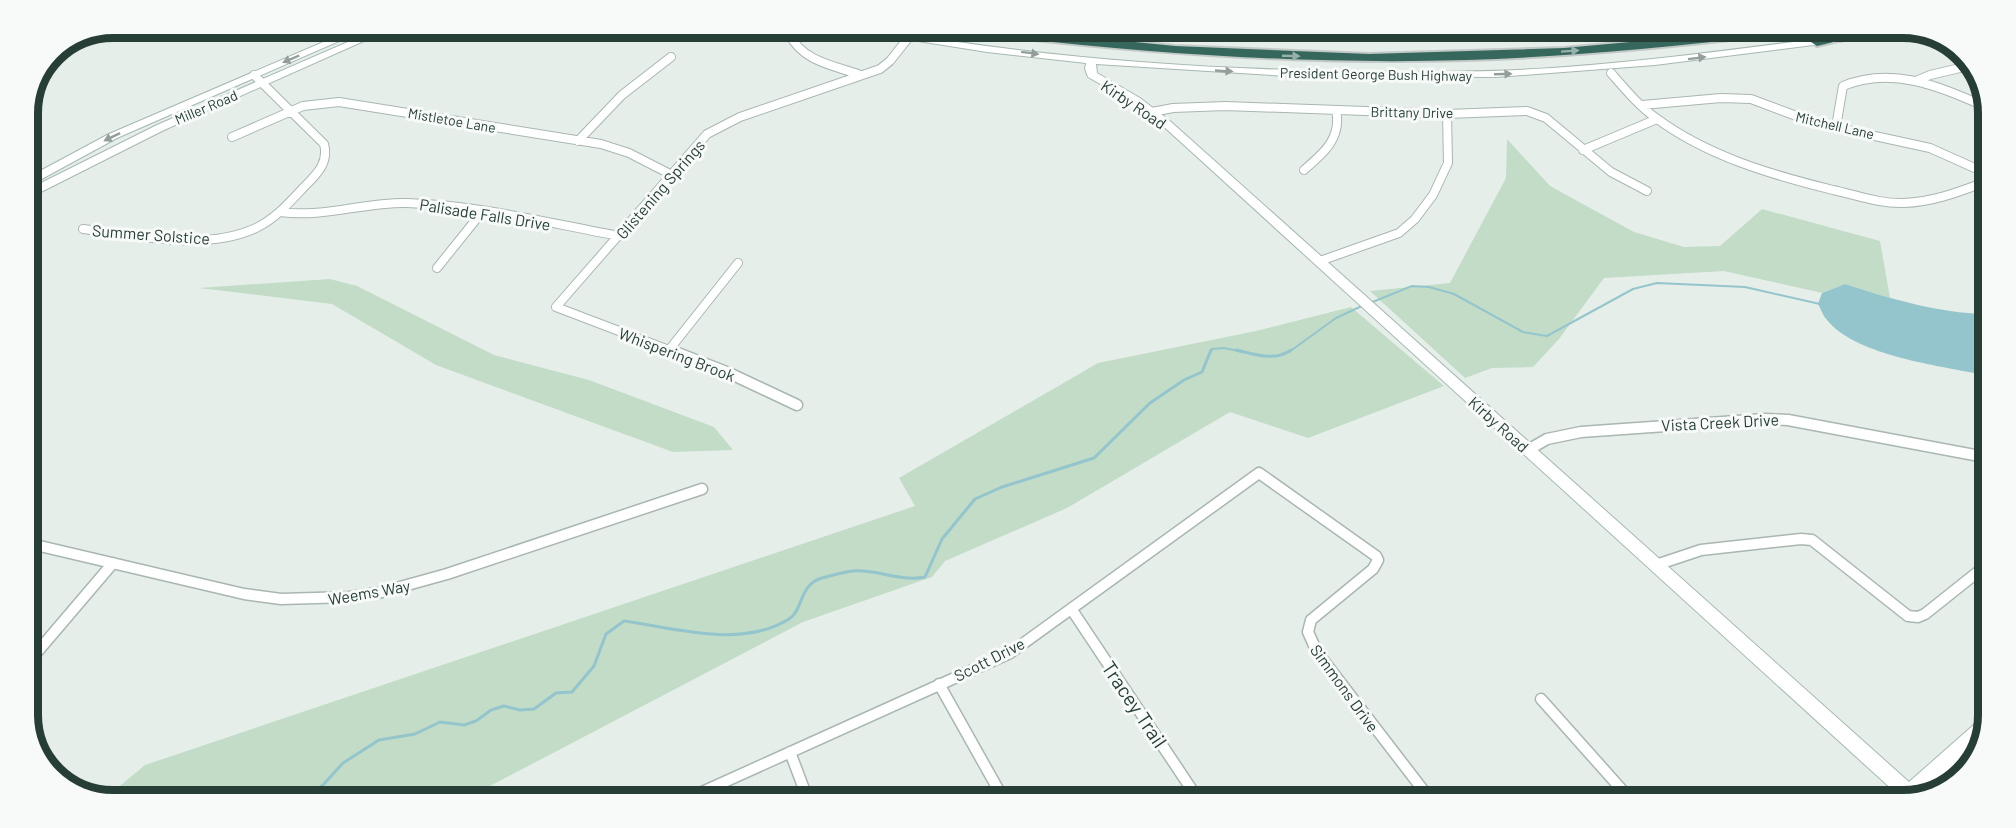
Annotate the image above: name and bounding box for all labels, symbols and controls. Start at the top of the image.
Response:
one-way arrow [1561,47,1580,56]
one-way arrow [1020,49,1039,58]
one-way arrow [1282,51,1301,60]
one-way arrow [1688,53,1707,62]
one-way arrow [281,54,299,64]
street label: President George Bush Highway [1280,64,1473,84]
one-way arrow [1215,66,1234,75]
one-way arrow [1493,69,1512,78]
street label: Kirby Road [1098,75,1170,133]
street label: Miller Road [172,86,240,128]
street label: Brittany Drive [1371,103,1453,121]
street label: Mistletoe Lane [407,104,497,136]
street label: Mitchell Lane [1794,108,1876,142]
one-way arrow [103,133,120,142]
street label: Glistening Springs [612,135,708,243]
street label: Palisade Falls Drive [418,194,552,234]
street label: Summer Solstice [92,220,210,248]
street label: Whispering Brook [616,323,738,385]
street label: Kirby Road [1465,392,1533,456]
street label: Vista Creek Drive [1661,409,1779,435]
street label: Weems Way [326,575,412,609]
street label: Scott Drive [950,633,1028,685]
street label: Simmons Drive [1307,640,1383,736]
street label: Tracey Trail [1097,656,1173,752]

